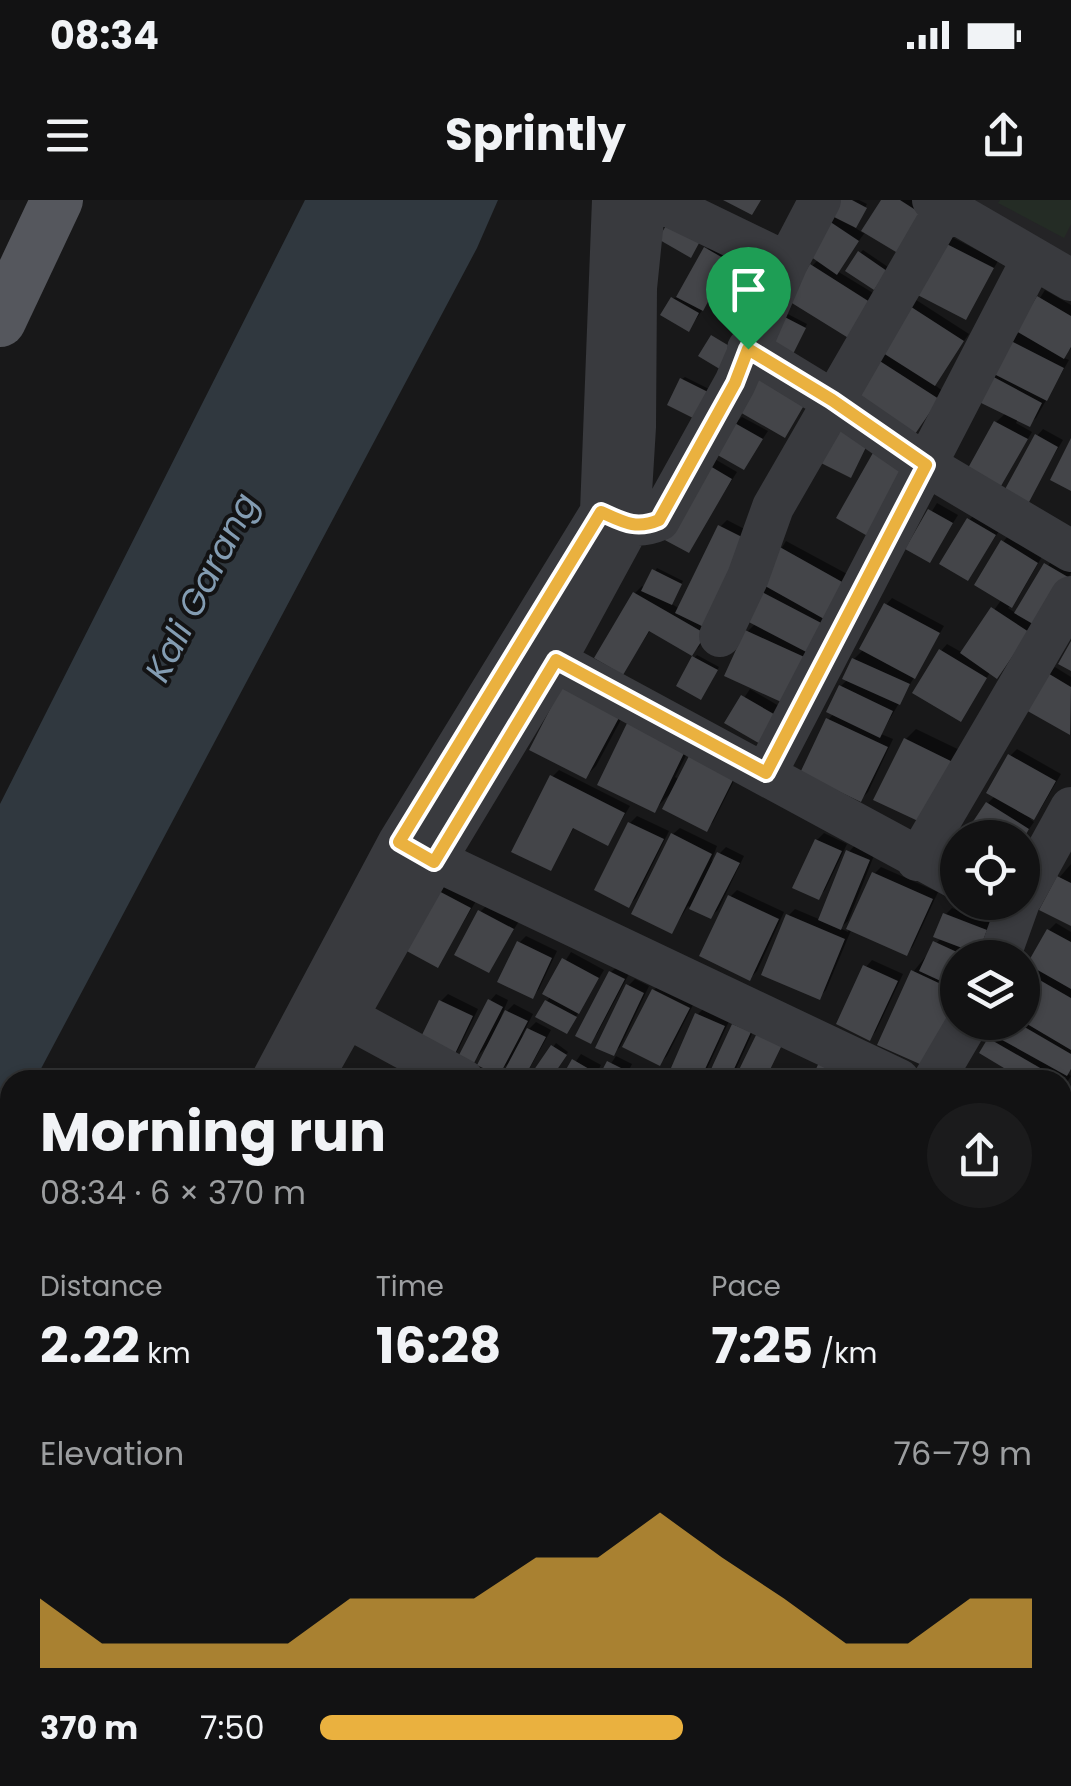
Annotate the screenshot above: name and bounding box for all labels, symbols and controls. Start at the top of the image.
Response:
text: 08:34 [50,9,159,62]
text: Sprintly [445,103,626,166]
icon: menu [40,108,95,163]
icon: share [976,108,1031,163]
pin [706,247,791,350]
icon: arrive [721,262,776,317]
water label: Kali Garang [132,484,270,690]
map controls [940,820,1040,1040]
button: locate [940,820,1040,920]
button: layers [940,940,1040,1040]
text: Morning run [40,1093,386,1170]
button: share [927,1103,1032,1208]
text: 08:34 · 6 × 370 m [40,1170,306,1215]
text: Distance [40,1267,163,1306]
text: Time [376,1267,444,1306]
text: Pace [711,1267,781,1306]
text: 2.22 [40,1310,140,1381]
text: 16:28 [376,1310,501,1381]
text: 7:25 [711,1310,813,1381]
text: km [140,1334,191,1373]
text: /km [813,1334,877,1373]
text: Elevation [40,1431,184,1476]
text: 76–79 m [893,1431,1032,1476]
text: 370 m [40,1705,138,1750]
text: 7:50 [200,1705,264,1750]

